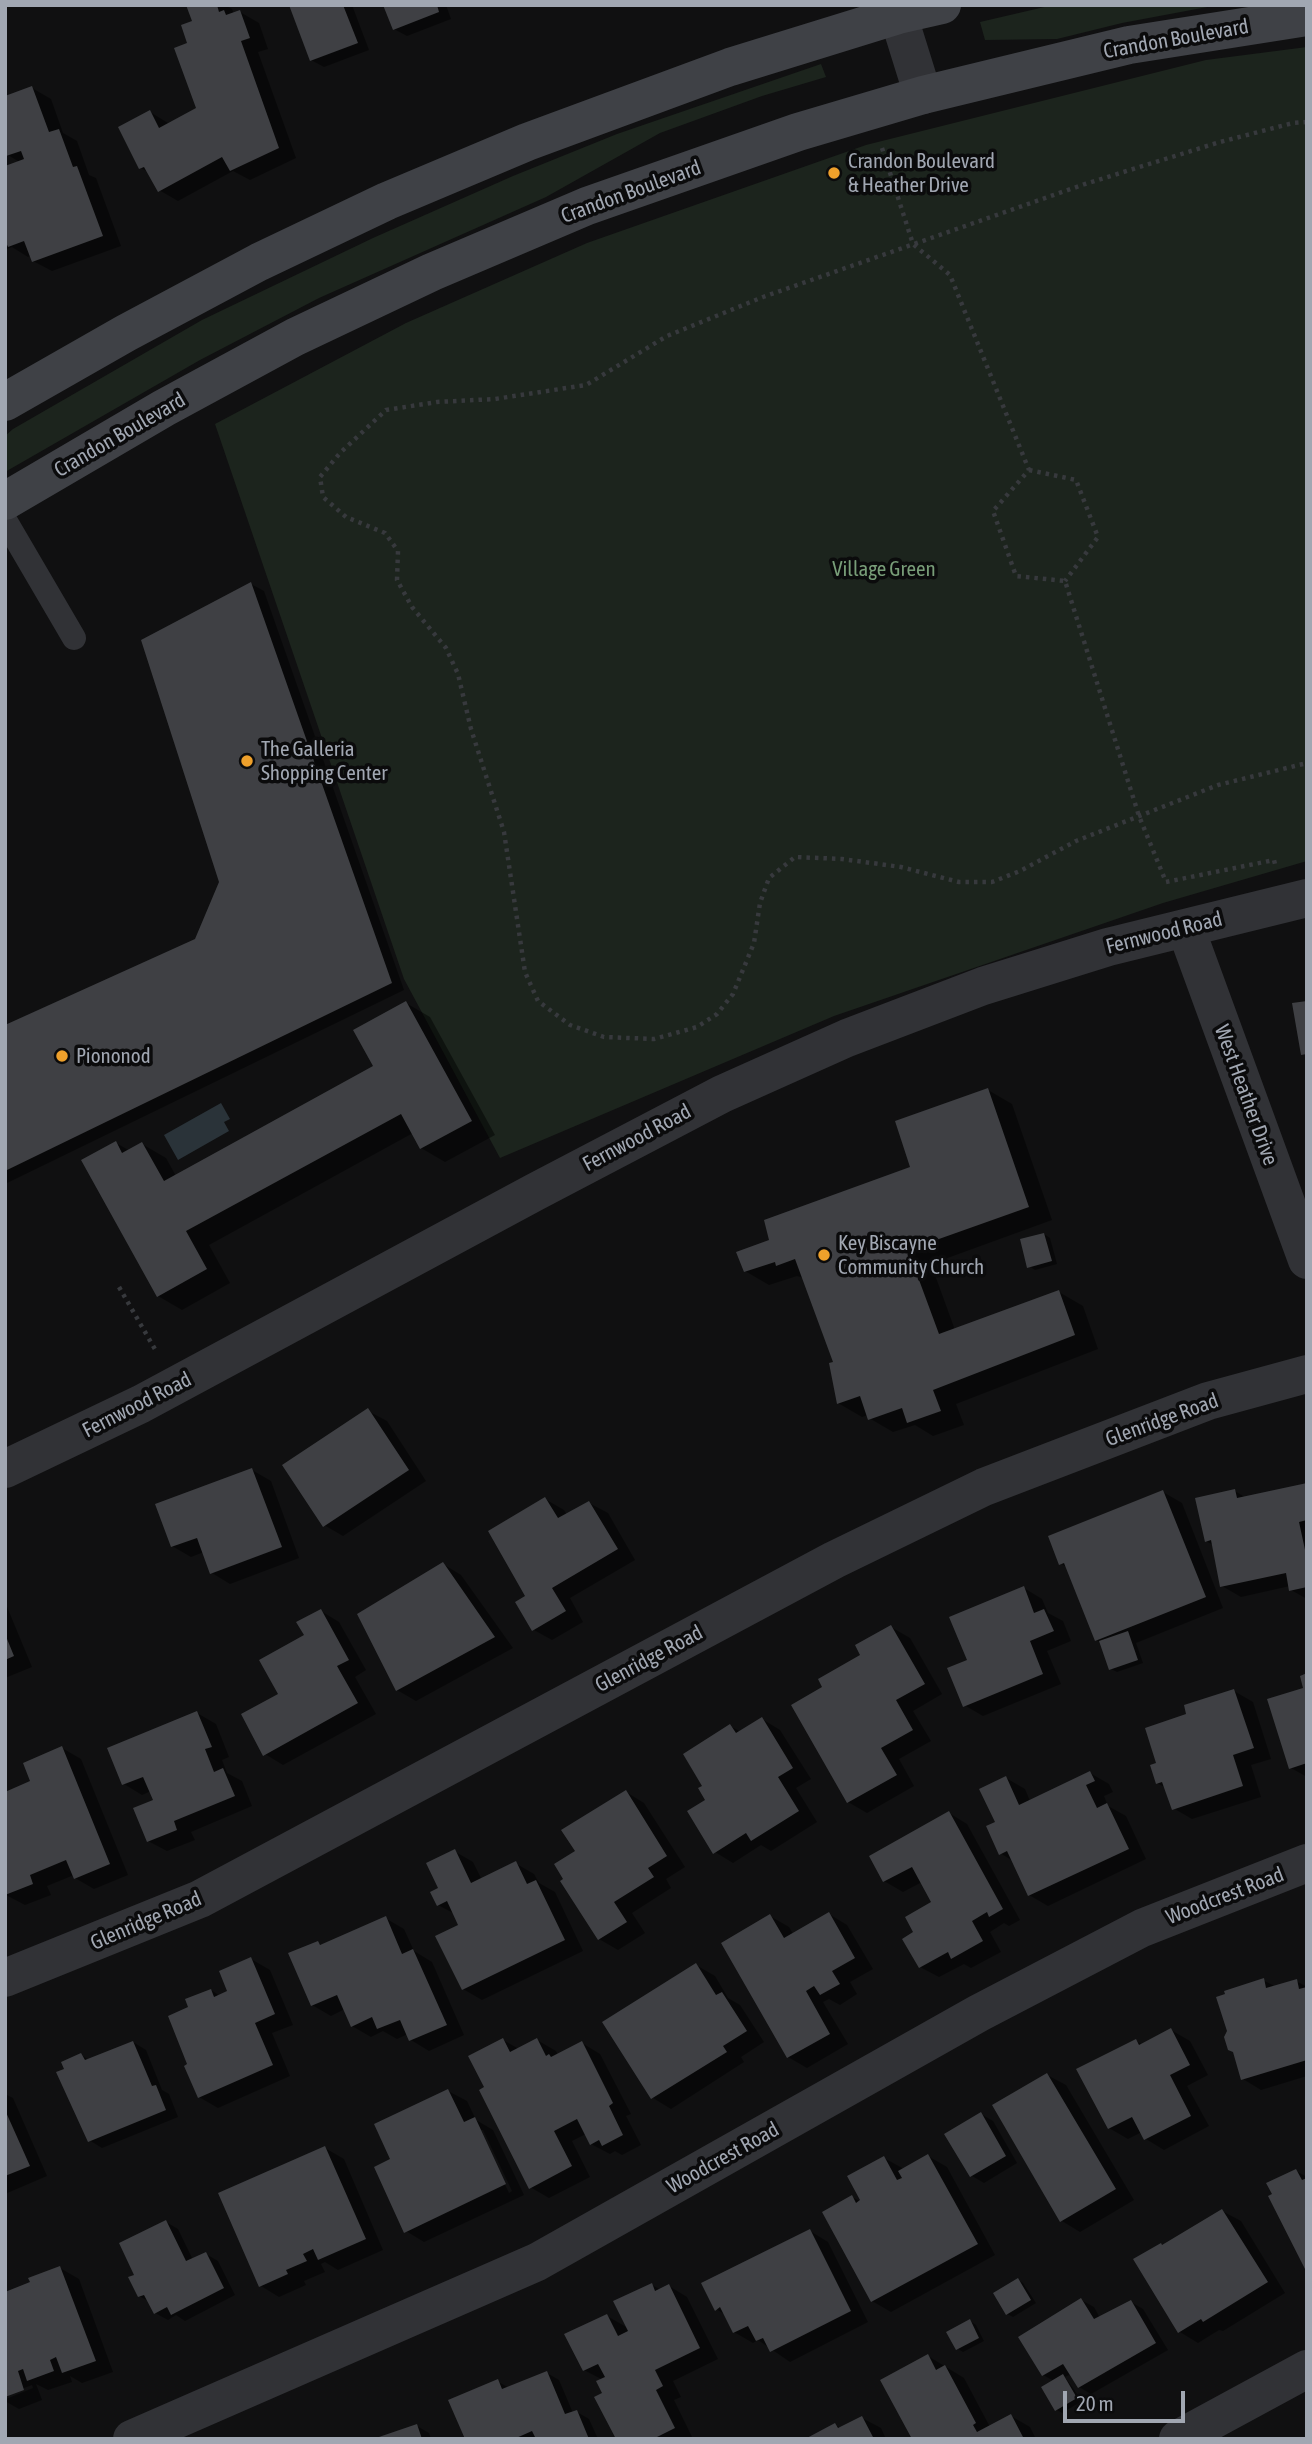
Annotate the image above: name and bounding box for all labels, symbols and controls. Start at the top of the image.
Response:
street label: Crandon Boulevard [1101,14,1251,64]
place label: Crandon Boulevard & Heather Drive [848,148,995,198]
street label: Crandon Boulevard [558,155,704,229]
marker: Crandon Boulevard & Heather Drive [826,165,842,181]
street label: Crandon Boulevard [50,387,190,483]
park label: Village Green [832,556,936,582]
place label: The Galleria Shopping Center [261,736,387,786]
marker: The Galleria Shopping Center [239,753,255,769]
street label: Fernwood Road [1103,906,1225,960]
street label: West Heather Drive [1209,1021,1283,1169]
place label: Piononod [76,1043,151,1069]
marker: Piononod [54,1048,70,1064]
street label: Fernwood Road [579,1099,695,1177]
place label: Key Biscayne Community Church [838,1230,984,1280]
marker: Key Biscayne Community Church [816,1247,832,1263]
street label: Fernwood Road [78,1367,196,1443]
street label: Glenridge Road [1102,1388,1222,1452]
street label: Glenridge Road [591,1620,707,1698]
street label: Woodcrest Road [1163,1862,1287,1930]
street label: Glenridge Road [87,1886,205,1956]
street label: Woodcrest Road [663,2117,783,2199]
scale bar [1067,2378,1190,2422]
text: 20 m [1076,2391,1114,2415]

